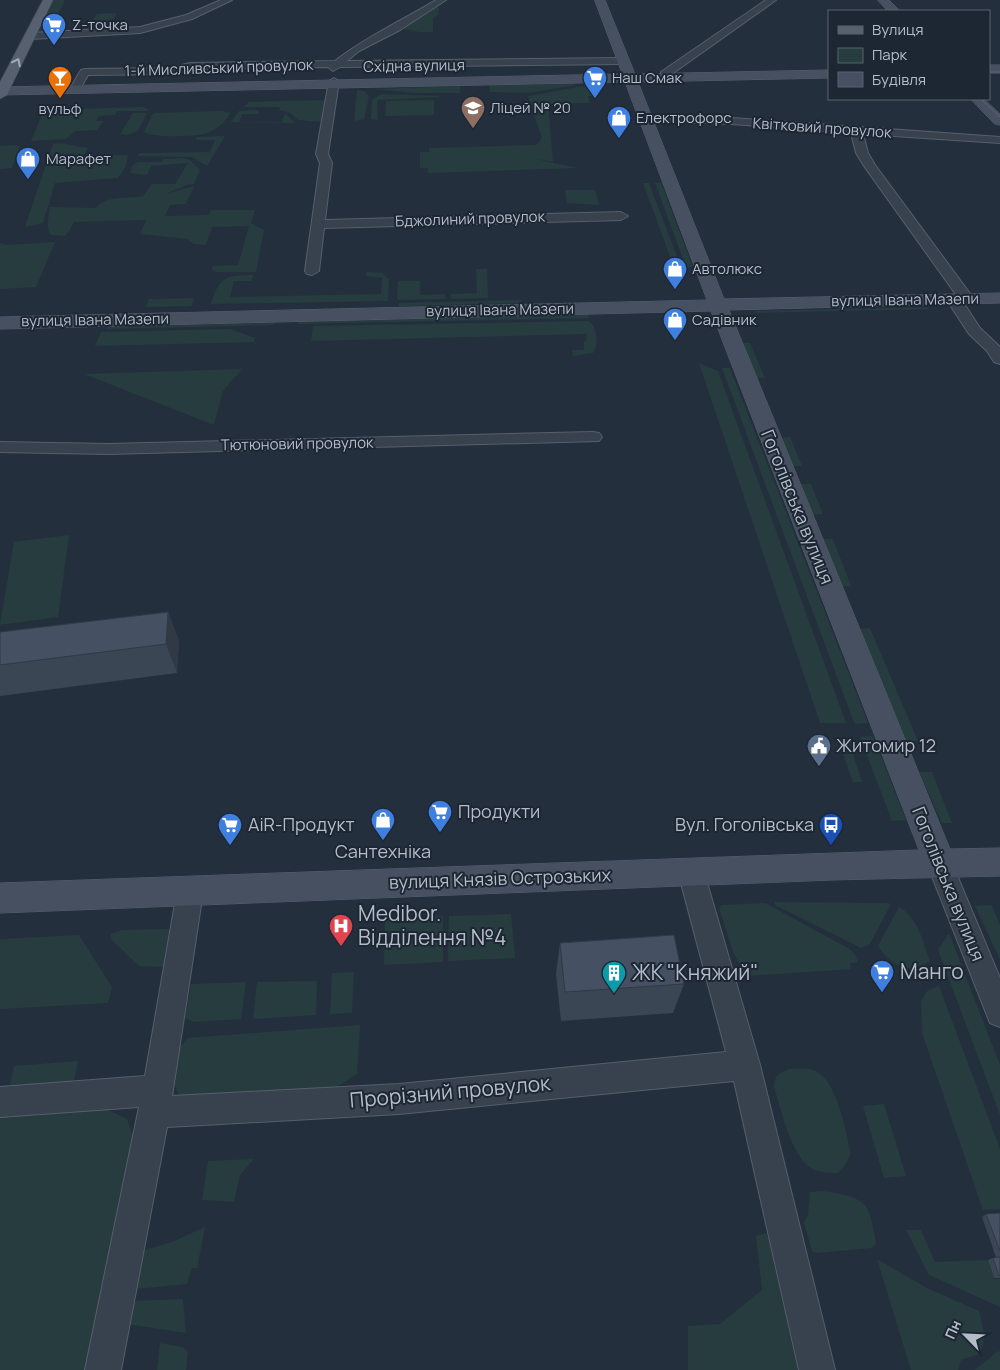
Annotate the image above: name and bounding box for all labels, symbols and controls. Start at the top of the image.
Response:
legend [828,10,990,100]
supermarket icon: Z-точка [41,12,67,46]
place label: Z-точка [72,14,128,35]
text: Вулиця [872,19,924,40]
text: Парк [872,44,908,65]
street label: 1-й Мисливський провулок [124,54,314,81]
street label: Східна вулиця [363,54,465,77]
one-way arrow [11,58,21,67]
bar icon: вульф [47,65,73,99]
supermarket icon: Наш Смак [582,65,608,99]
place label: Наш Смак [612,67,682,88]
text: Будівля [872,69,926,90]
school or university icon: Ліцей № 20 [460,95,486,129]
place label: Ліцей № 20 [490,97,571,118]
place label: вульф [38,98,82,119]
shop icon: Електрофорс [606,105,632,139]
place label: Електрофорс [636,107,732,128]
street label: Квітковий провулок [752,112,893,143]
shop icon: Марафет [15,146,41,180]
place label: Марафет [46,148,112,169]
street label: Бджолиний провулок [395,205,546,232]
shop icon: Автолюкс [662,256,688,290]
place label: Автолюкс [692,258,762,279]
street label: вулиця Івана Мазепи [831,288,979,311]
street label: вулиця Івана Мазепи [426,298,574,321]
shop icon: Садівник [662,307,688,341]
street label: вулиця Івана Мазепи [21,308,169,331]
place label: Садівник [692,309,757,330]
street label: Гоголівська вулиця [756,426,840,587]
street label: Тютюновий провулок [220,432,374,455]
public building icon: Житомир 12 [806,733,832,767]
place label: Житомир 12 [836,733,936,757]
supermarket icon: Продукти [427,799,453,833]
place label: Продукти [458,799,540,823]
street label: Гоголівська вулиця [907,803,991,964]
shop icon: Сантехніка [370,807,396,841]
supermarket icon: AiR-Продукт [217,812,243,846]
place label: AiR-Продукт [248,812,355,836]
place label: Вул. Гоголівська [675,812,814,836]
bus stop icon: Вул. Гоголівська [818,812,844,846]
place label: Сантехніка [335,839,431,863]
street label: вулиця Князів Острозьких [388,862,612,894]
place label: Medibor. Відділення №4 [358,899,506,951]
hospital icon: Medibor. Відділення №4 [328,913,354,947]
place label: Манго [900,957,964,985]
place label: ЖК "Княжий" [632,958,758,986]
supermarket icon: Манго [869,959,895,993]
building icon: ЖК "Княжий" [601,960,627,994]
street label: Прорізний провулок [348,1068,552,1114]
north arrow [940,1310,990,1360]
text: Пн [940,1317,965,1342]

